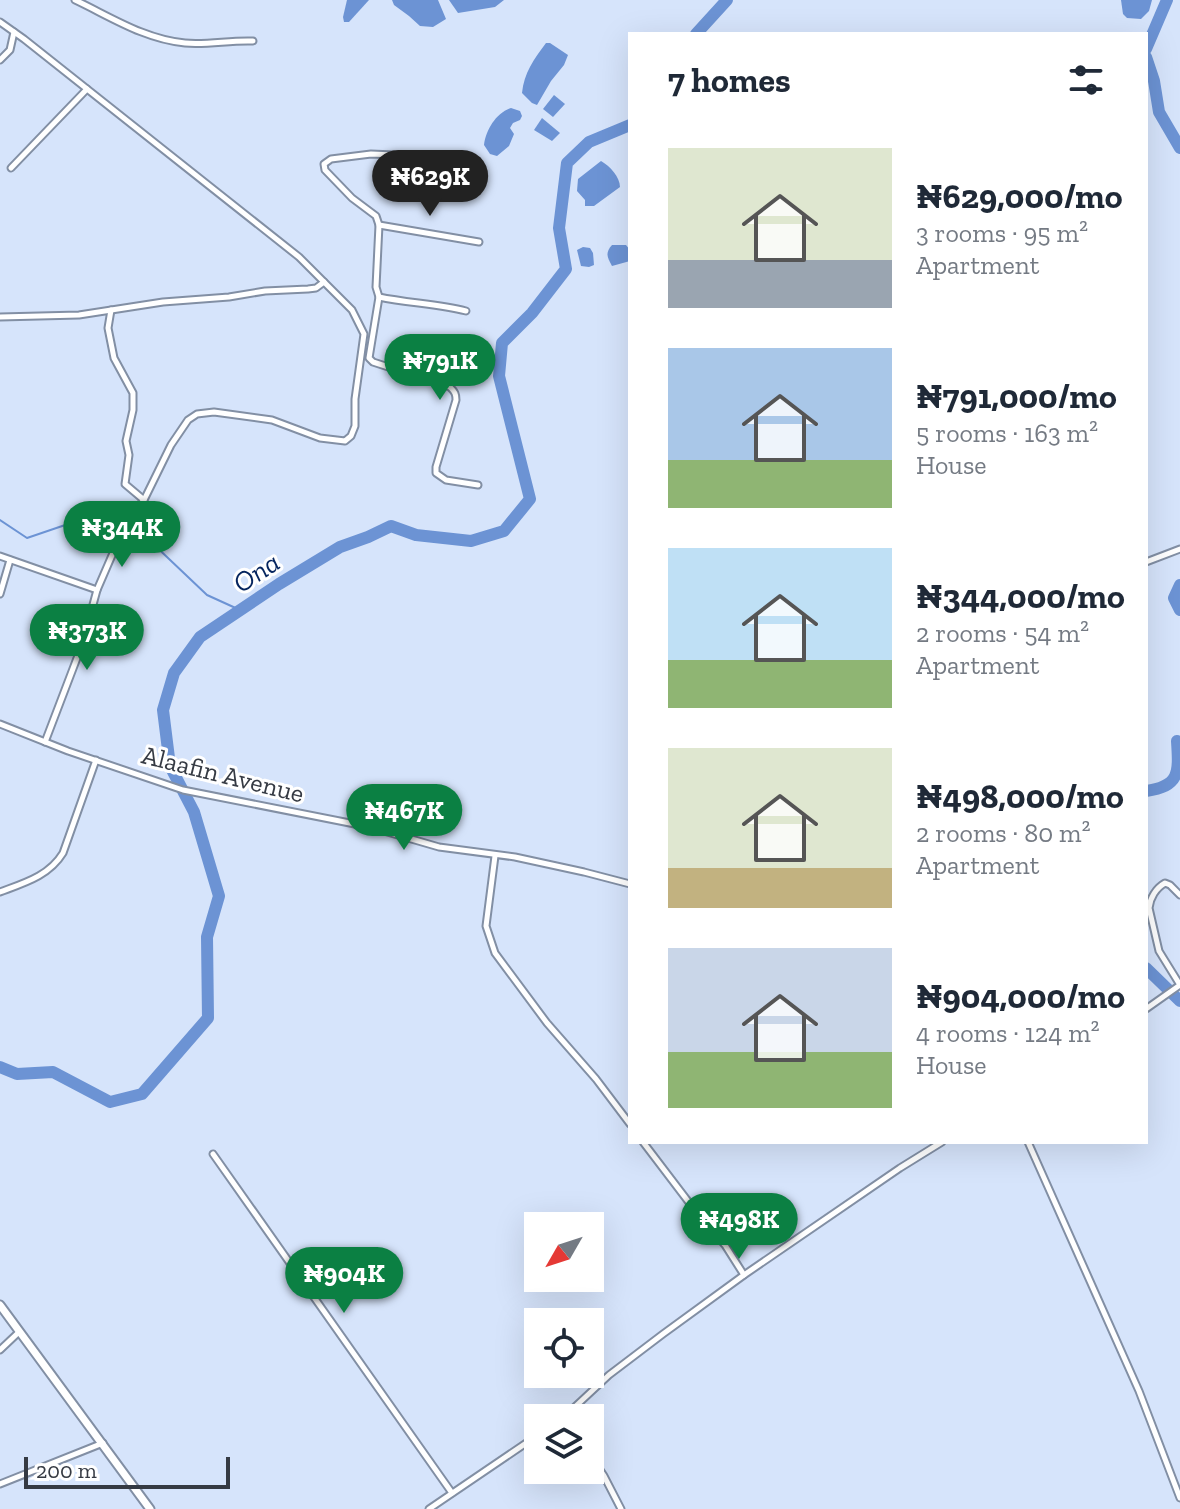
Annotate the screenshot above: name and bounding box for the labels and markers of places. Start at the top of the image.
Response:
pin: ₦629K [374,150,486,218]
pin: ₦791K [384,334,496,402]
pin: ₦344K [66,501,178,569]
pin: ₦373K [31,604,143,672]
pin: ₦467K [348,784,460,852]
pin: ₦498K [683,1193,795,1261]
pin: ₦904K [288,1247,400,1315]

